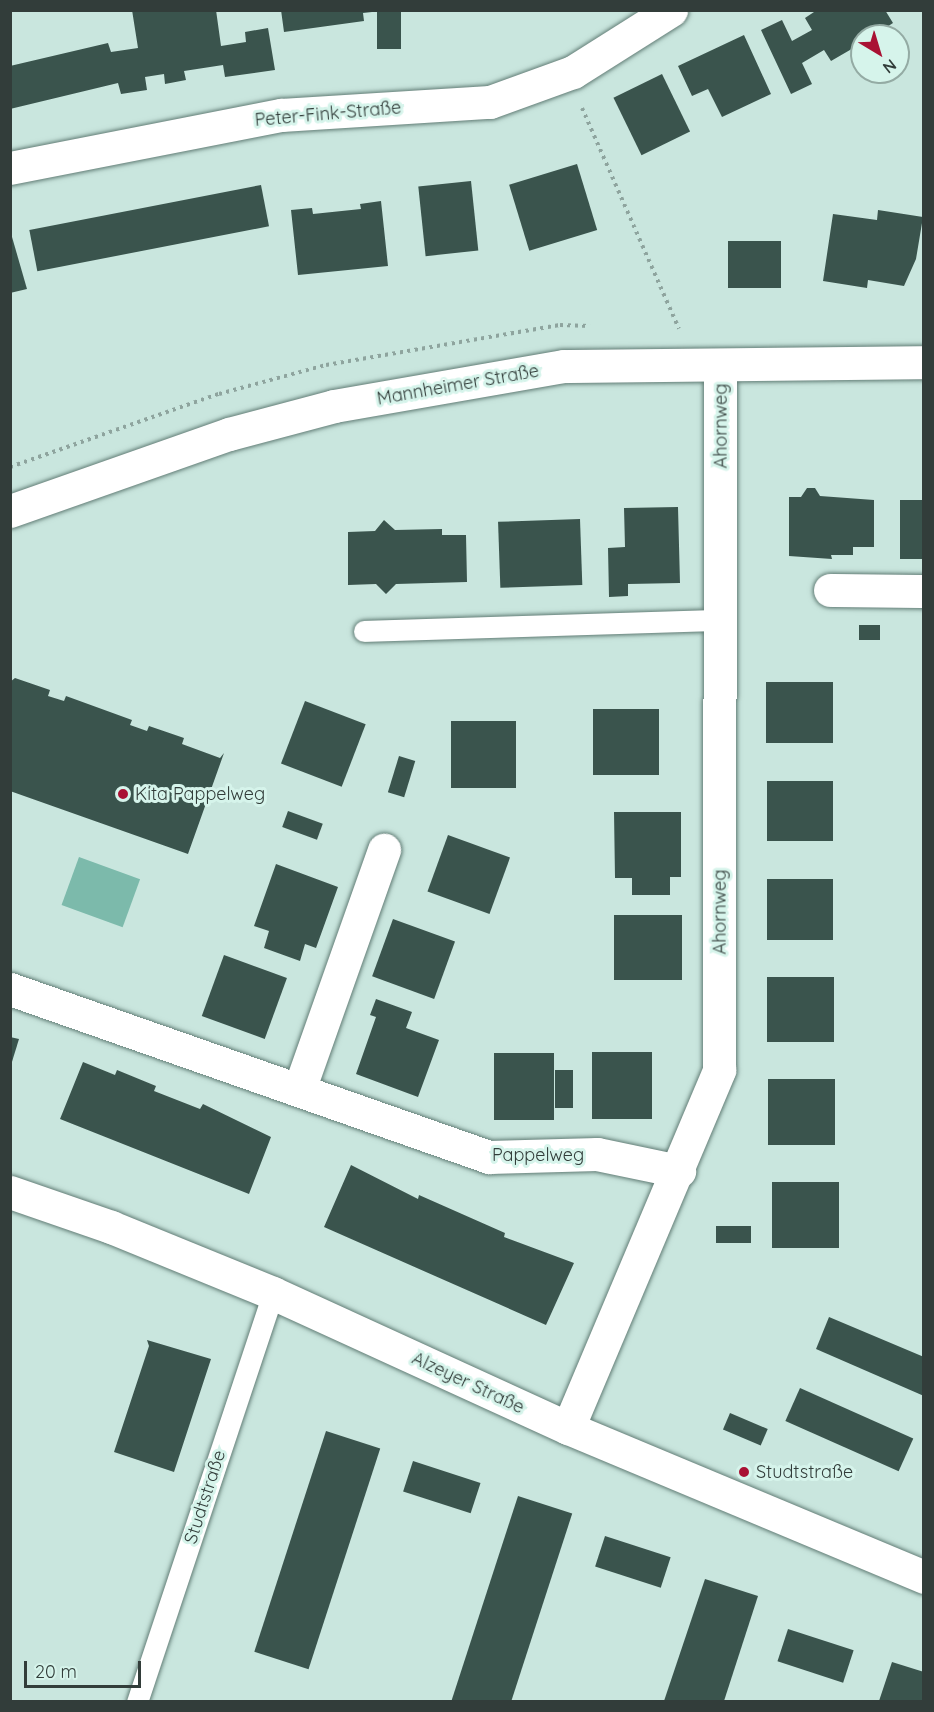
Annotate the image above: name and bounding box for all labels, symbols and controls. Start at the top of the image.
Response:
north arrow [850,24,910,84]
text: N [879,55,901,78]
street label: Peter-Fink-Straße [254,97,402,131]
street label: Mannheimer Straße [375,360,541,410]
street label: Ahornweg [710,384,732,468]
place label: Kita Pappelweg [135,783,265,805]
marker: Kita Pappelweg [116,787,130,801]
street label: Ahornweg [709,870,731,954]
street label: Pappelweg [492,1144,584,1166]
street label: Alzeyer Straße [408,1348,528,1418]
street label: Studtstraße [180,1448,230,1546]
place label: Studtstraße [756,1461,853,1483]
marker: Studtstraße [737,1465,751,1479]
scale bar [27,1649,144,1687]
text: 20 m [35,1660,77,1683]

